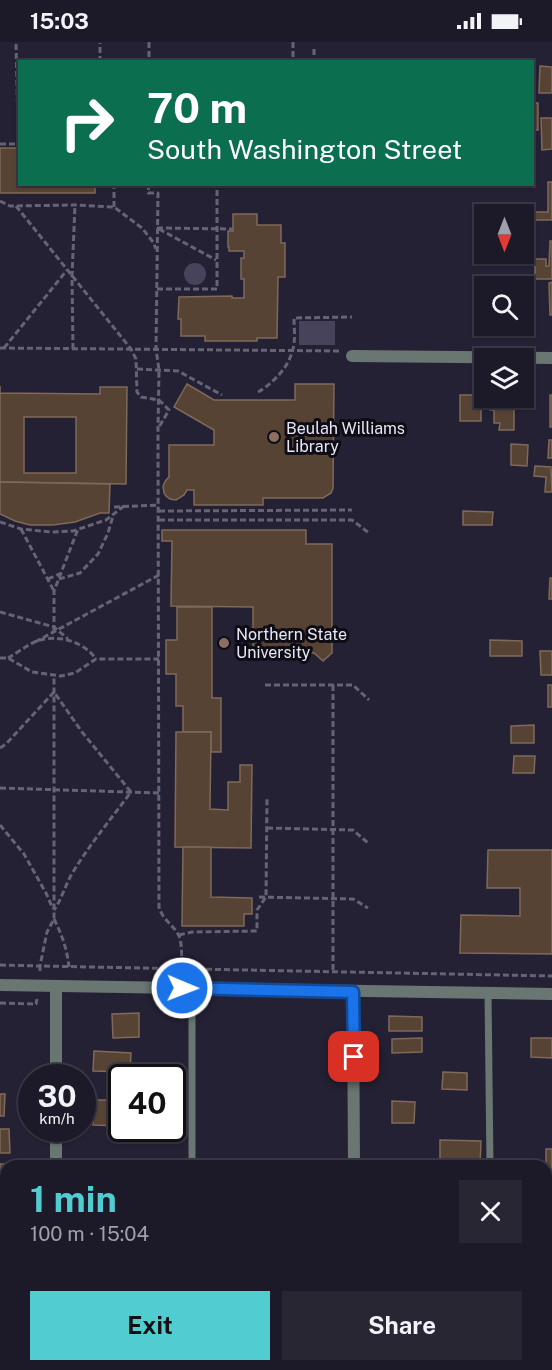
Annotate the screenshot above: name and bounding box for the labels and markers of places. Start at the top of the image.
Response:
place label: Beulah Williams Library [286,419,405,456]
marker: Beulah Williams Library [267,430,281,444]
place label: Northern State University [236,625,347,662]
marker: Northern State University [217,636,231,650]
pin [328,1031,379,1082]

